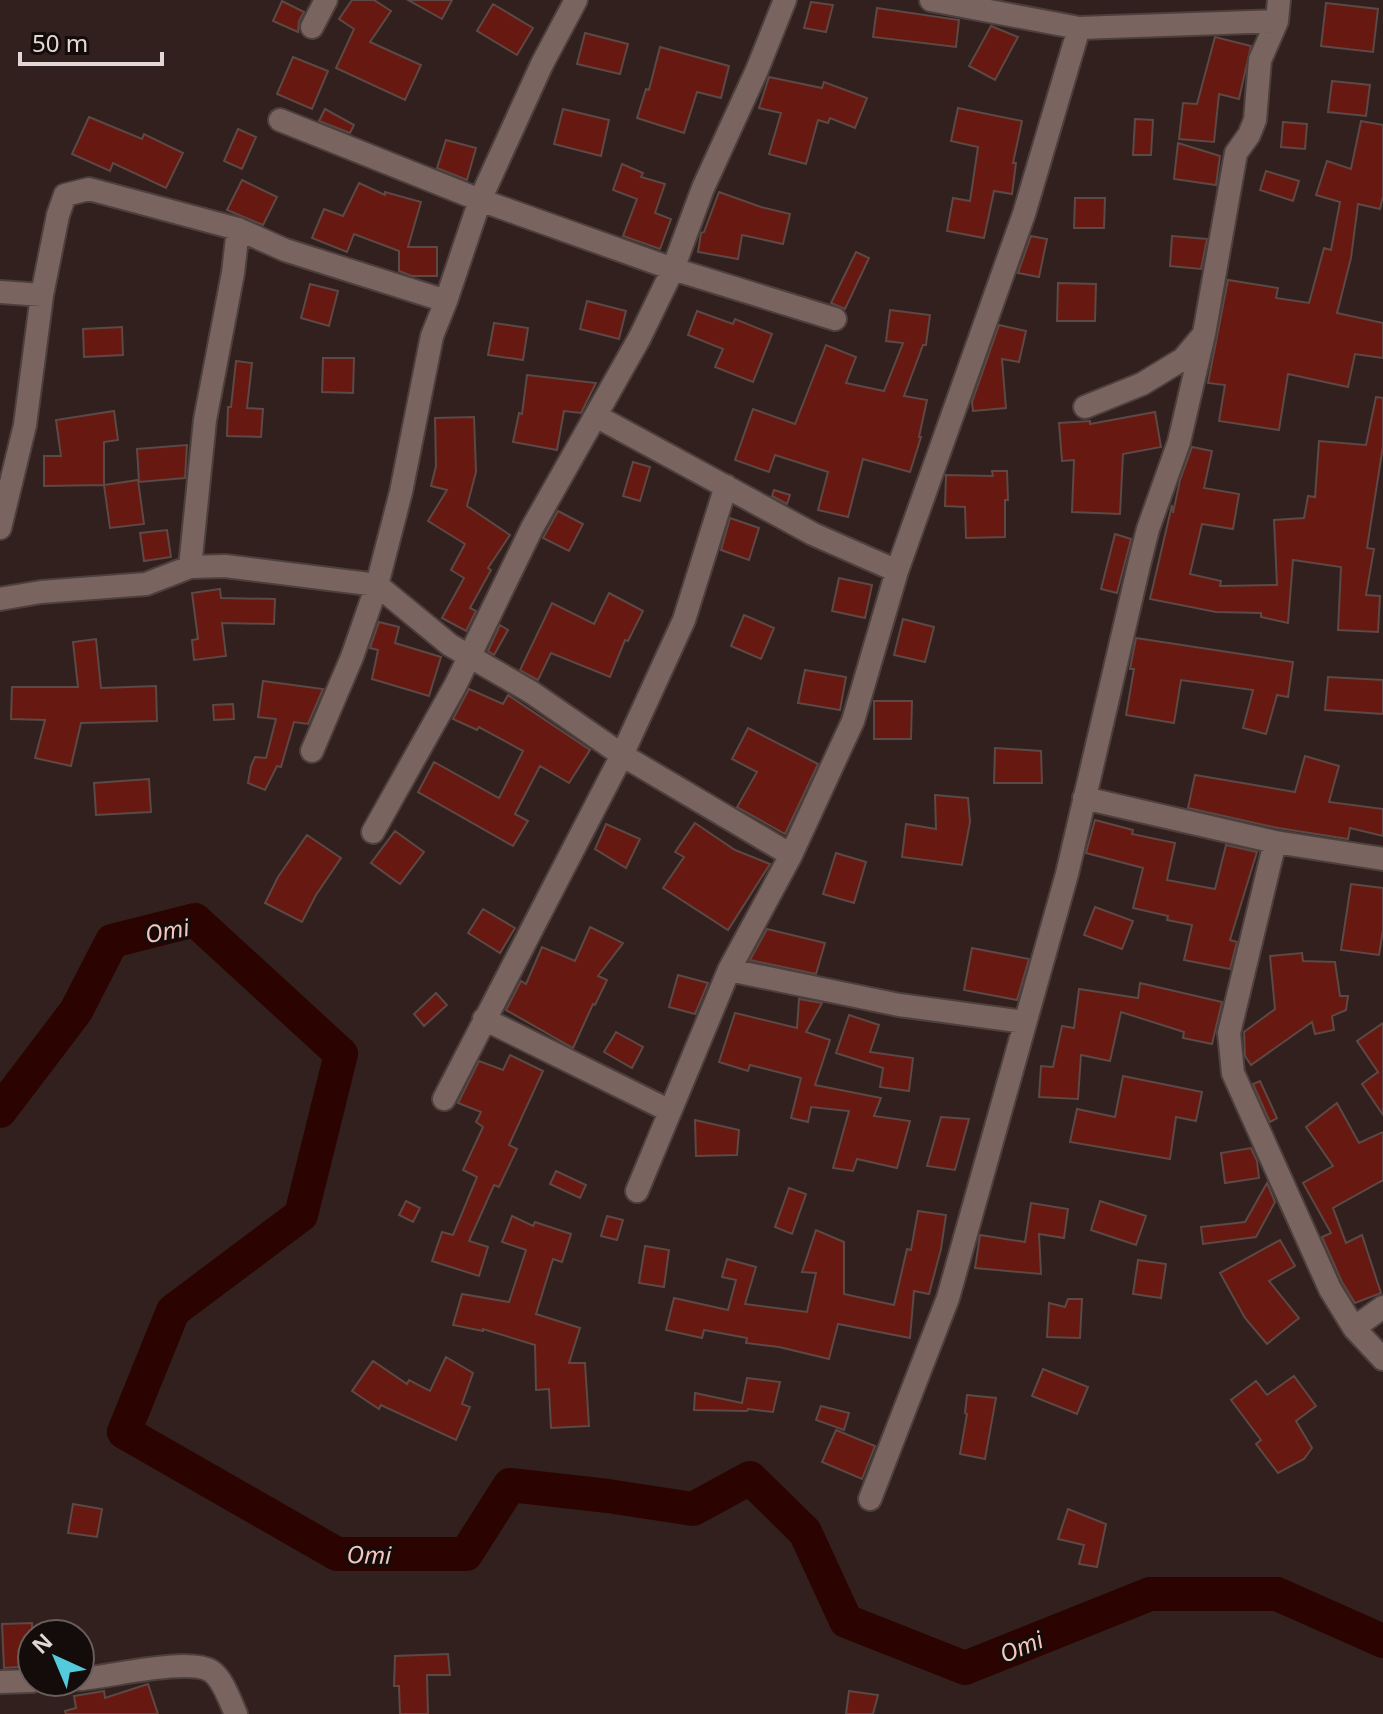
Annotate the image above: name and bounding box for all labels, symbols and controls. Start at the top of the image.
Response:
scale bar [20,16,162,66]
text: 50 m [32,26,88,59]
water label: Omi [142,910,193,950]
water label: Omi [346,1537,392,1571]
north arrow [16,1618,96,1698]
water label: Omi [994,1622,1049,1670]
text: N [25,1626,58,1660]

